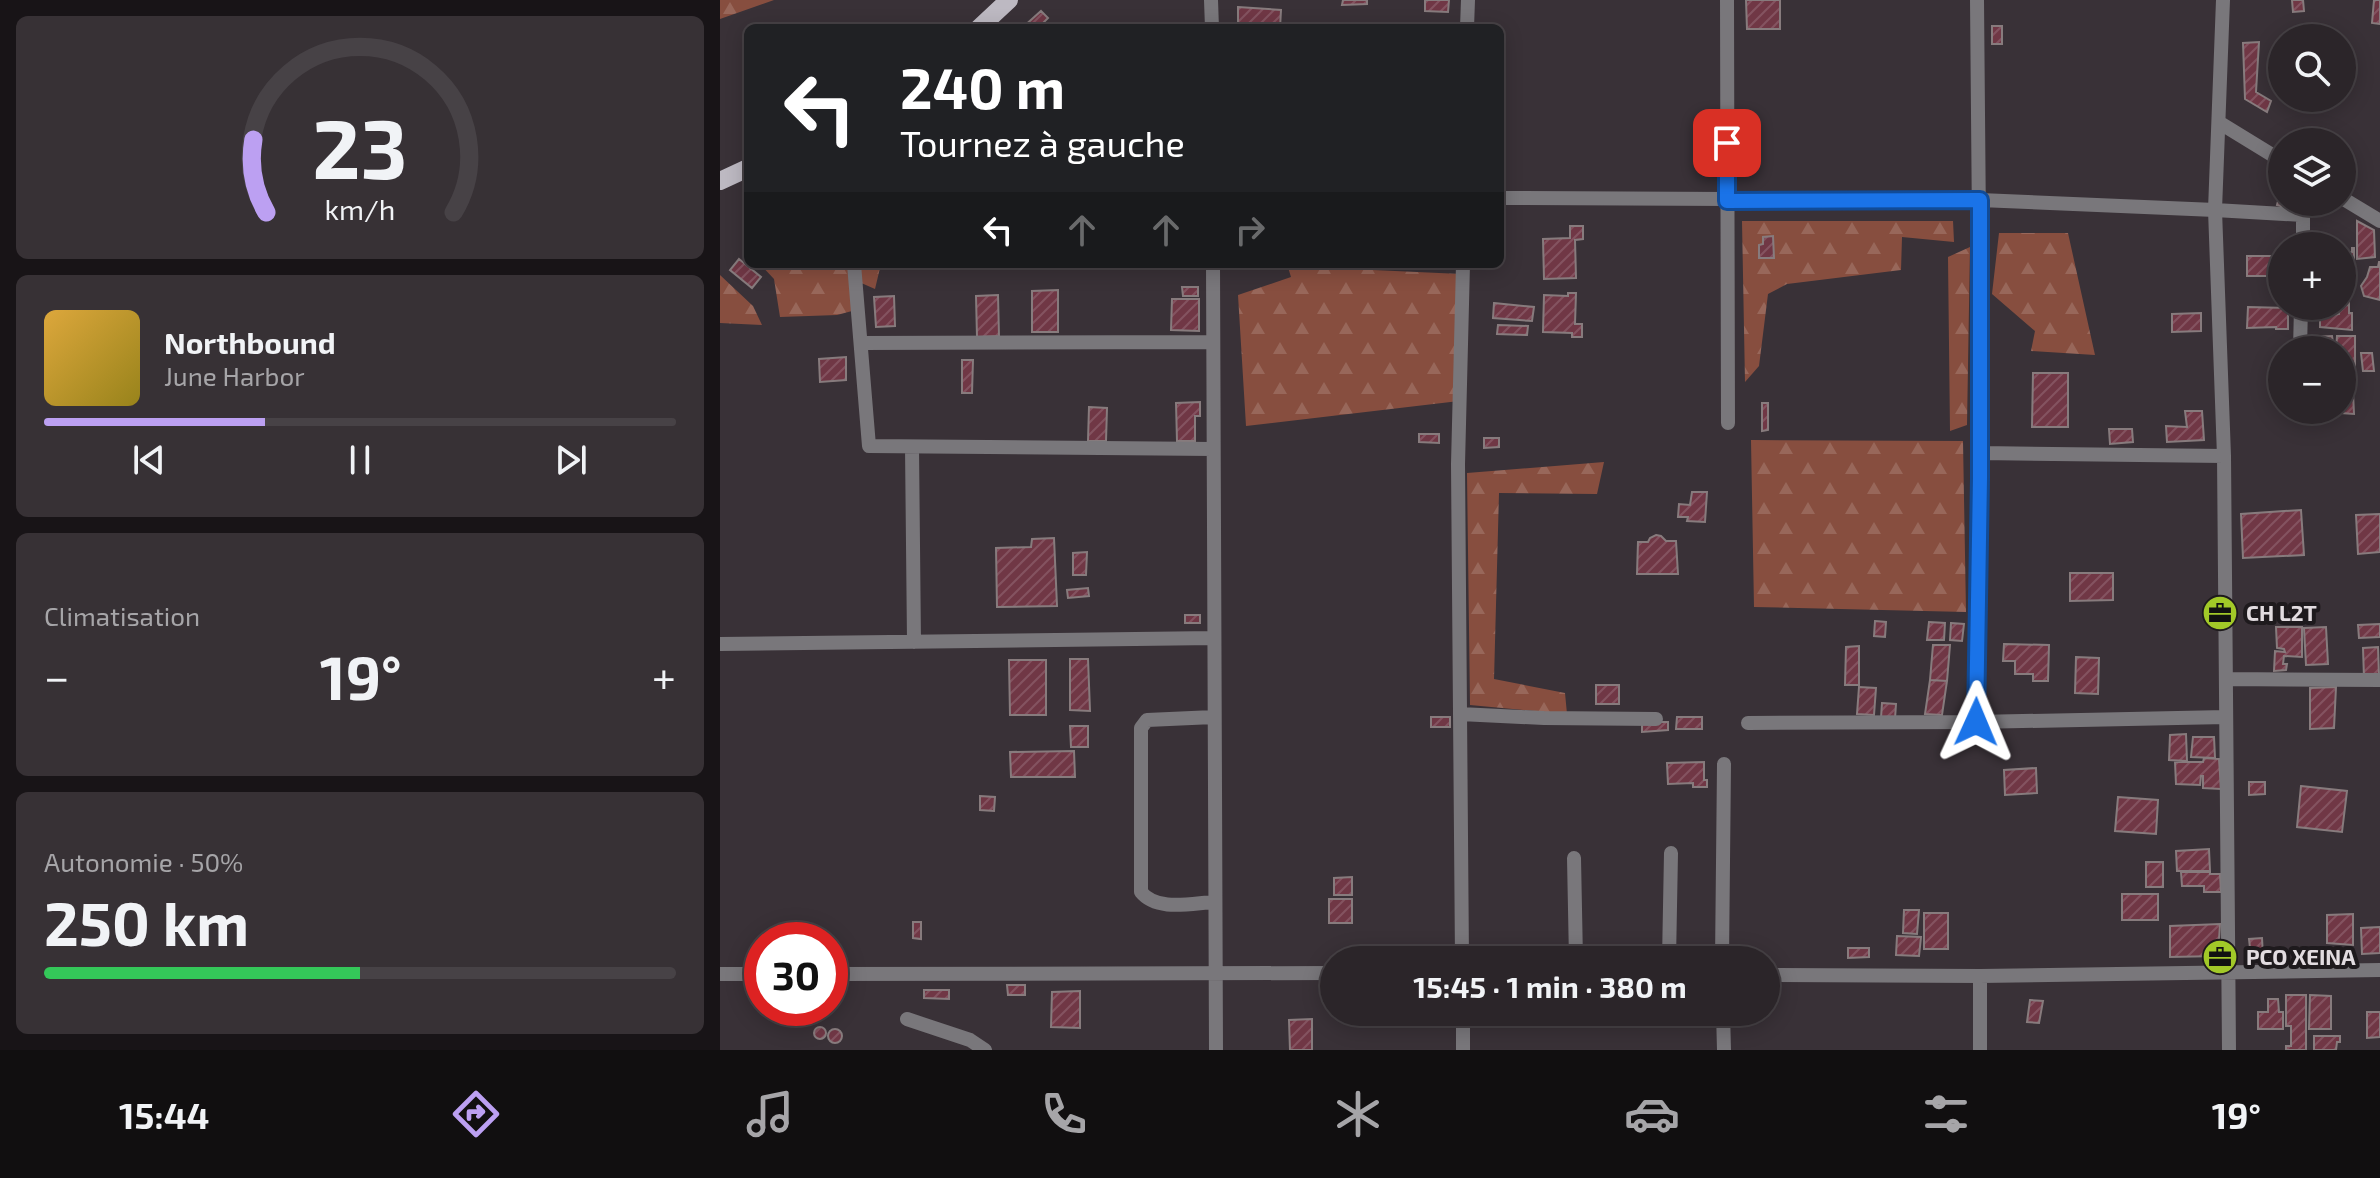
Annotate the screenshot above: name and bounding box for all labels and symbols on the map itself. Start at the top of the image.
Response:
pin [1693,109,1761,177]
office icon: CH L2T [2201,594,2239,632]
place label: CH L2T [2246,599,2317,625]
position arrow [1934,680,2018,764]
speed limit sign: 30 [744,922,848,1026]
office icon: PCO XEINA [2201,938,2239,976]
place label: PCO XEINA [2246,943,2356,969]

